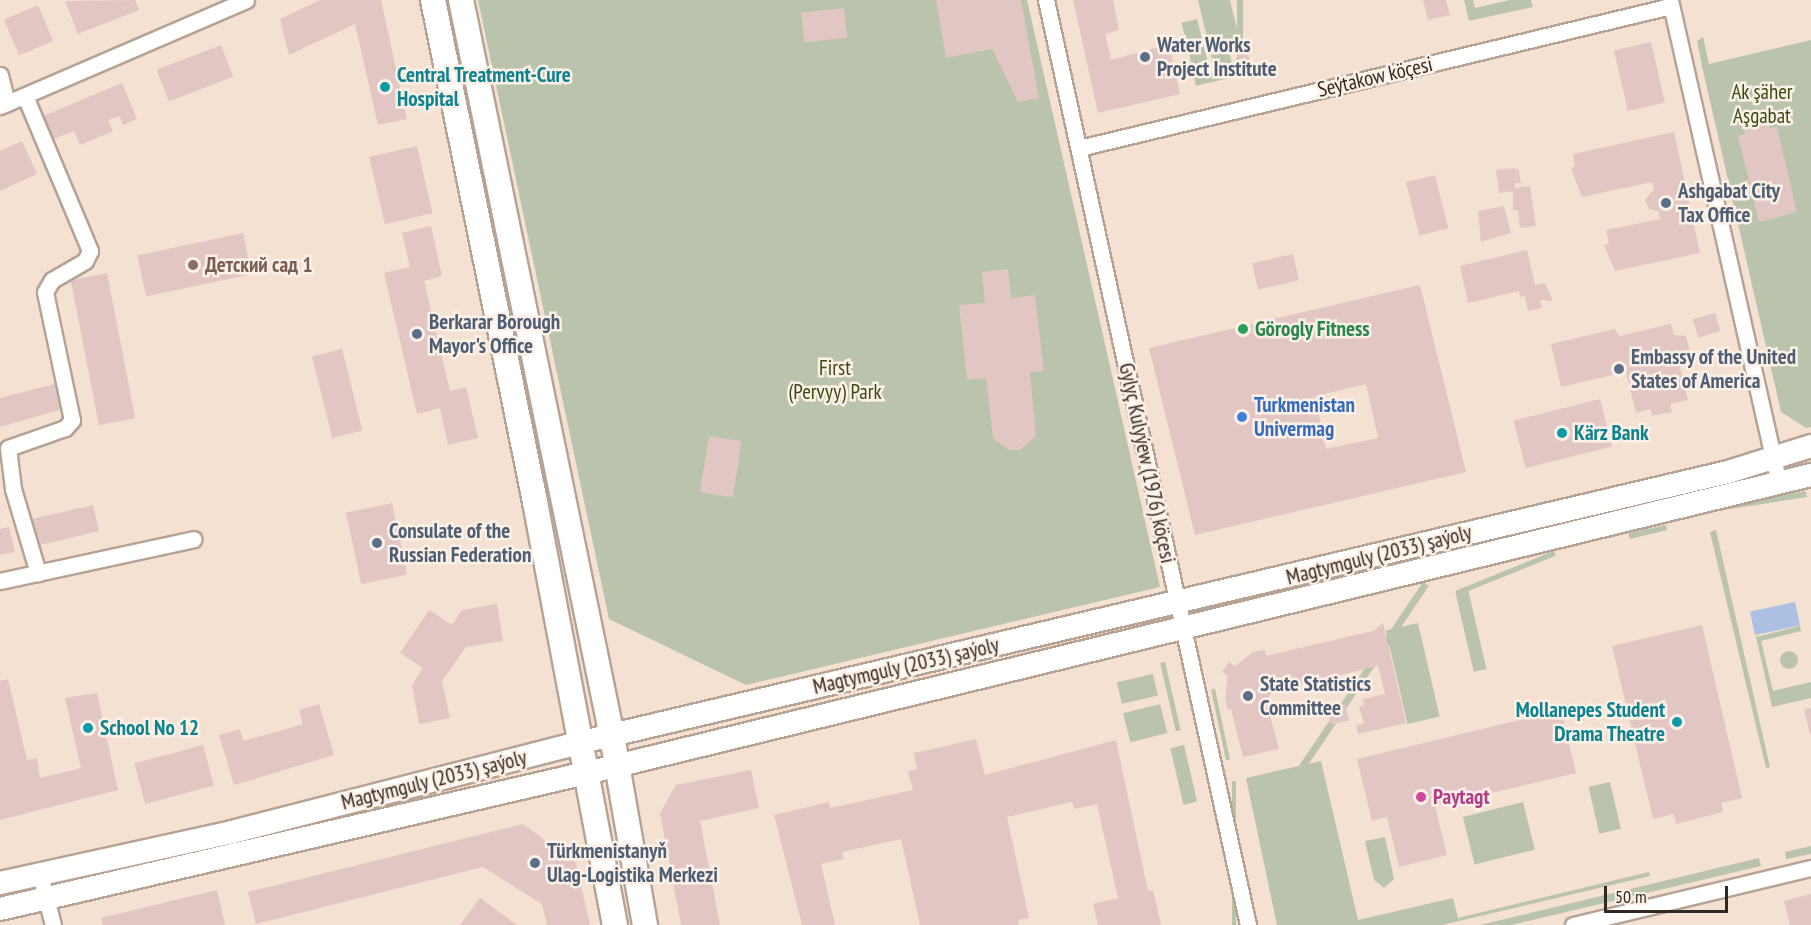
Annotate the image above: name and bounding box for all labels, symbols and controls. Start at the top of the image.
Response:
place label: Water Works Project Institute [1157,32,1277,82]
marker: Water Works Project Institute [1138,50,1152,64]
street label: Seýtakow köçesi [1315,52,1435,102]
place label: Central Treatment-Cure Hospital [397,62,571,112]
park label: Ak şäher Aşgabat [1731,79,1793,129]
marker: Central Treatment-Cure Hospital [378,80,392,94]
place label: Ashgabat City Tax Office [1678,178,1780,228]
marker: Ashgabat City Tax Office [1659,196,1673,210]
place label: Детский сад 1 [205,252,312,278]
marker: Детский сад 1 [186,258,200,272]
place label: Berkarar Borough Mayor's Office [429,309,560,359]
place label: Görogly Fitness [1255,316,1370,342]
marker: Görogly Fitness [1236,322,1250,336]
marker: Berkarar Borough Mayor's Office [410,327,424,341]
place label: Embassy of the United States of America [1631,344,1797,394]
park label: First (Pervyy) Park [788,355,882,405]
street label: Gylyç Kulyýew (1976) köçesi [1113,360,1181,566]
marker: Embassy of the United States of America [1612,362,1626,376]
place label: Turkmenistan Univermag [1254,392,1355,442]
marker: Turkmenistan Univermag [1235,410,1249,424]
place label: Kärz Bank [1574,420,1649,446]
marker: Kärz Bank [1555,426,1569,440]
place label: Consulate of the Russian Federation [389,518,531,568]
street label: Magtymguly (2033) şaýoly [1283,520,1475,590]
marker: Consulate of the Russian Federation [370,536,384,550]
street label: Magtymguly (2033) şaýoly [810,632,1002,700]
place label: State Statistics Committee [1260,671,1371,721]
marker: State Statistics Committee [1241,689,1255,703]
place label: Mollanepes Student Drama Theatre [1516,697,1665,747]
place label: School No 12 [100,715,199,741]
marker: Mollanepes Student Drama Theatre [1670,715,1684,729]
marker: School No 12 [81,721,95,735]
street label: Magtymguly (2033) şaýoly [338,745,530,815]
place label: Paytagt [1433,784,1489,810]
marker: Paytagt [1414,790,1428,804]
place label: Türkmenistanyň Ulag-Logistika Merkezi [547,838,718,888]
marker: Türkmenistanyň Ulag-Logistika Merkezi [528,856,542,870]
scale bar [1607,874,1732,912]
text: 50 m [1615,885,1647,908]

